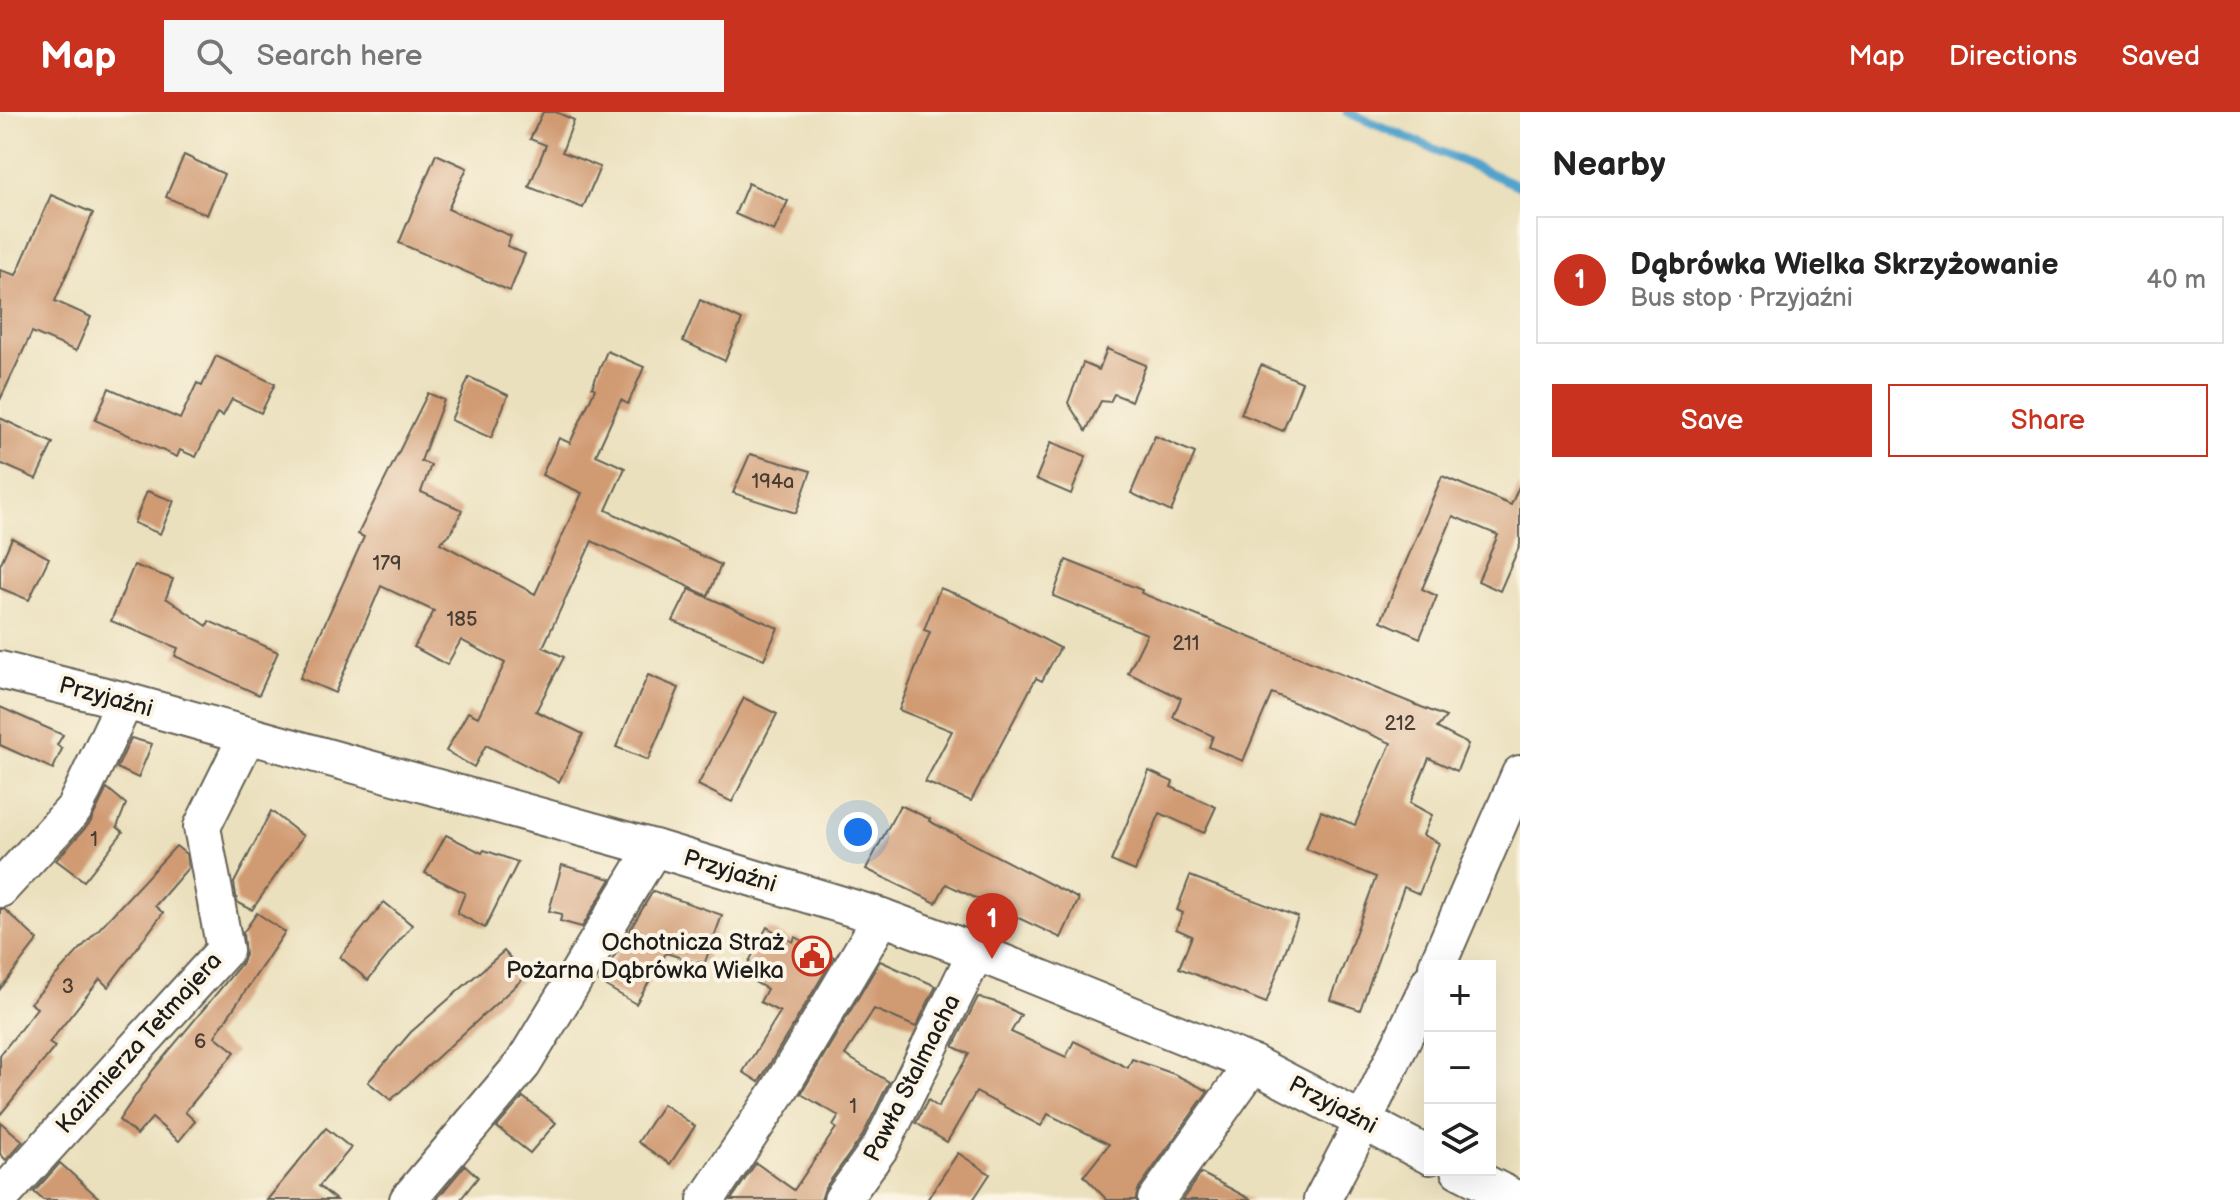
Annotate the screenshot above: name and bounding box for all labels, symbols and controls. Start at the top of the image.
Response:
search box [164,20,724,92]
text: Map [40,34,116,79]
icon: search [192,34,236,78]
text: Search here [256,38,423,74]
text: Map [1848,40,1905,73]
text: Directions [1949,40,2077,73]
text: Saved [2121,40,2200,73]
text: Nearby [1552,144,1666,185]
text: Dąbrówka Wielka Skrzyżowanie [1630,247,2058,283]
text: 1 [1575,265,1585,296]
text: 40 m [2146,265,2206,296]
text: Bus stop · Przyjaźni [1630,283,1853,314]
button: Save [1552,384,1872,457]
button: Share [1888,384,2208,457]
house number: 194a [752,470,794,494]
house number: 179 [372,552,402,576]
house number: 185 [447,608,477,632]
house number: 211 [1173,632,1199,656]
street label: Przyjaźni [56,671,156,723]
house number: 212 [1384,712,1416,736]
your location [838,812,878,852]
house number: 1 [90,828,98,852]
street label: Przyjaźni [680,843,780,899]
pin: 1 [966,893,1018,959]
place label: Ochotnicza Straż Pożarna Dąbrówka Wielka [506,928,784,985]
public building icon: Ochotnicza Straż Pożarna Dąbrówka Wielka [791,935,833,977]
street label: Kazimierza Tetmajera [50,946,228,1140]
map controls [1424,960,1496,1176]
button: + [1424,960,1496,1032]
house number: 3 [62,975,74,999]
street label: Pawła Stalmacha [857,989,967,1167]
house number: 6 [194,1030,206,1054]
button: − [1424,1032,1496,1104]
street label: Przyjaźni [1284,1070,1382,1140]
house number: 1 [849,1095,857,1119]
button: layers [1424,1104,1496,1176]

